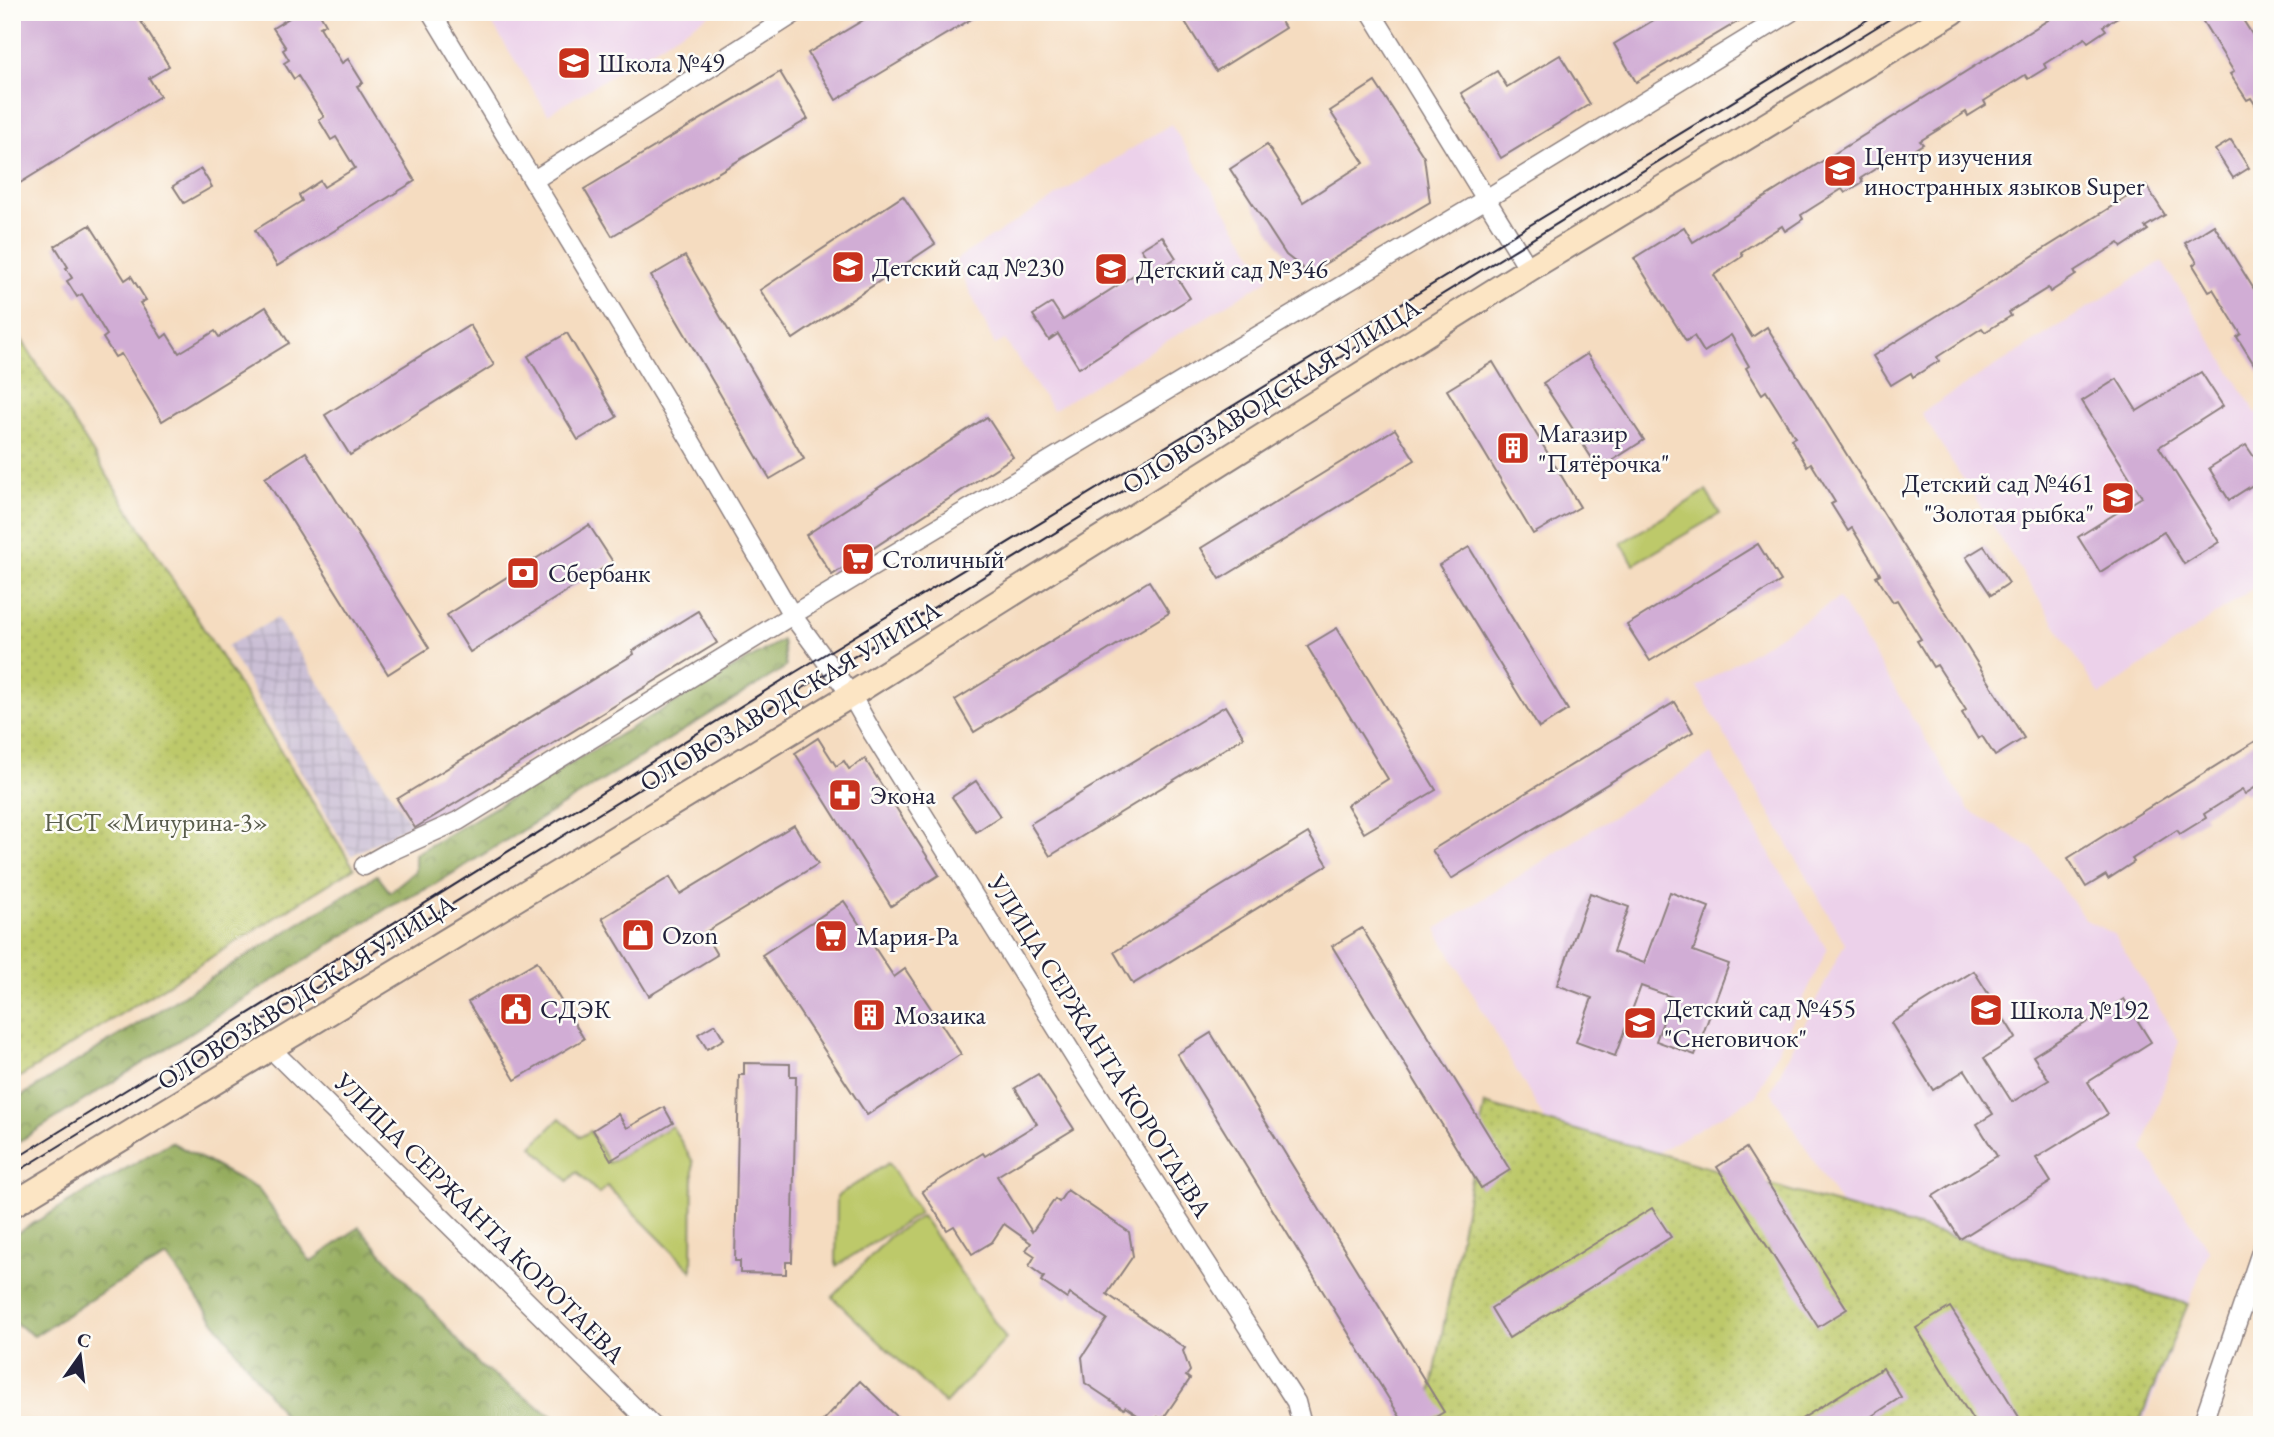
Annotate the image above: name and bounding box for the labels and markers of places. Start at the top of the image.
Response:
school or university icon: Школа №49 [555,44,593,82]
place label: Школа №49 [598,46,725,80]
place label: Центр изучения иностранных языков Super [1864,139,2145,203]
school or university icon: Центр изучения иностранных языков Super [1821,152,1859,190]
school or university icon: Детский сад №230 [829,248,867,286]
place label: Детский сад №230 [872,250,1064,284]
school or university icon: Детский сад №346 [1092,250,1130,288]
place label: Детский сад №346 [1136,252,1328,286]
place label: Магазир "Пятёрочка" [1538,416,1670,480]
building icon: Магазир "Пятёрочка" [1494,429,1532,467]
place label: Детский сад №461 "Золотая рыбка" [1902,466,2094,530]
school or university icon: Детский сад №461 "Золотая рыбка" [2099,479,2137,517]
supermarket icon: Столичный [839,540,877,578]
place label: Столичный [882,542,1005,576]
bank icon: Сбербанк [504,554,542,592]
place label: Сбербанк [548,556,651,590]
pharmacy icon: Экона [826,776,864,814]
place label: Экона [870,778,936,812]
shop icon: Ozon [619,916,657,954]
supermarket icon: Мария-Ра [812,917,850,955]
place label: Ozon [662,918,719,952]
place label: Мария-Ра [856,919,959,953]
public building icon: СДЭК [497,990,535,1028]
place label: Детский сад №455 "Снеговичок" [1664,991,1856,1055]
school or university icon: Школа №192 [1967,991,2005,1029]
place label: СДЭК [540,992,612,1026]
place label: Школа №192 [2010,993,2150,1027]
building icon: Мозаика [850,996,888,1034]
place label: Мозаика [894,998,986,1032]
school or university icon: Детский сад №455 "Снеговичок" [1621,1004,1659,1042]

